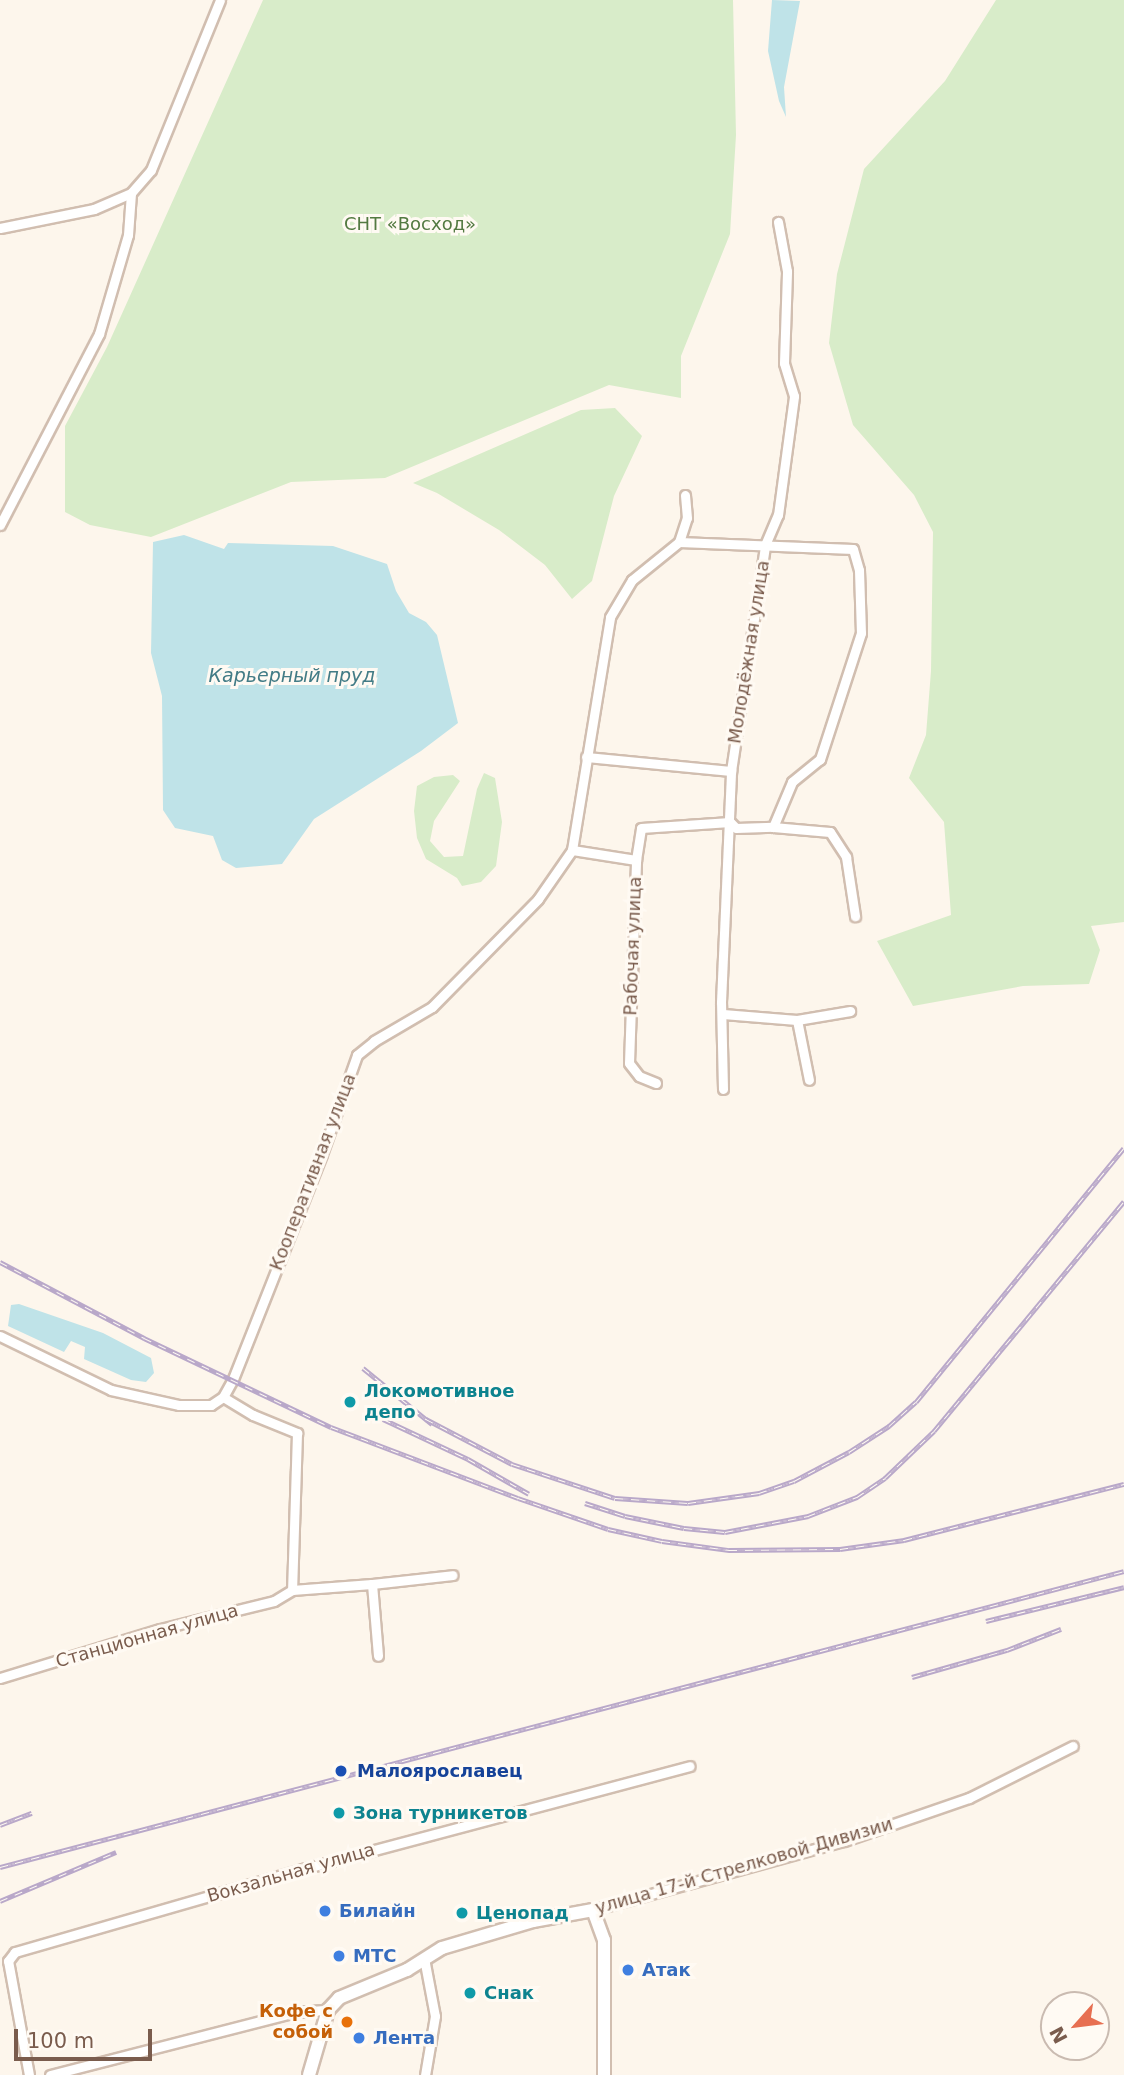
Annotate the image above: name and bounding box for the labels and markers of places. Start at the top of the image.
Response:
place label: Локомотивное депо [364,1381,514,1424]
marker: Локомотивное депо [342,1394,358,1410]
place label: Малоярославец [357,1760,522,1782]
marker: Малоярославец [331,1761,351,1781]
place label: Зона турникетов [353,1802,528,1824]
marker: Зона турникетов [331,1805,347,1821]
place label: Билайн [339,1900,416,1922]
place label: Ценопад [476,1902,569,1924]
marker: Билайн [317,1903,333,1919]
marker: Ценопад [454,1905,470,1921]
place label: МТС [353,1945,396,1967]
marker: МТС [331,1948,347,1964]
place label: Атак [642,1959,691,1981]
marker: Атак [620,1962,636,1978]
place label: Снак [484,1982,534,2004]
marker: Снак [462,1985,478,2001]
place label: Кофе с собой [259,2001,333,2044]
marker: Кофе с собой [339,2014,355,2030]
place label: Лента [373,2027,435,2049]
marker: Лента [351,2030,367,2046]

